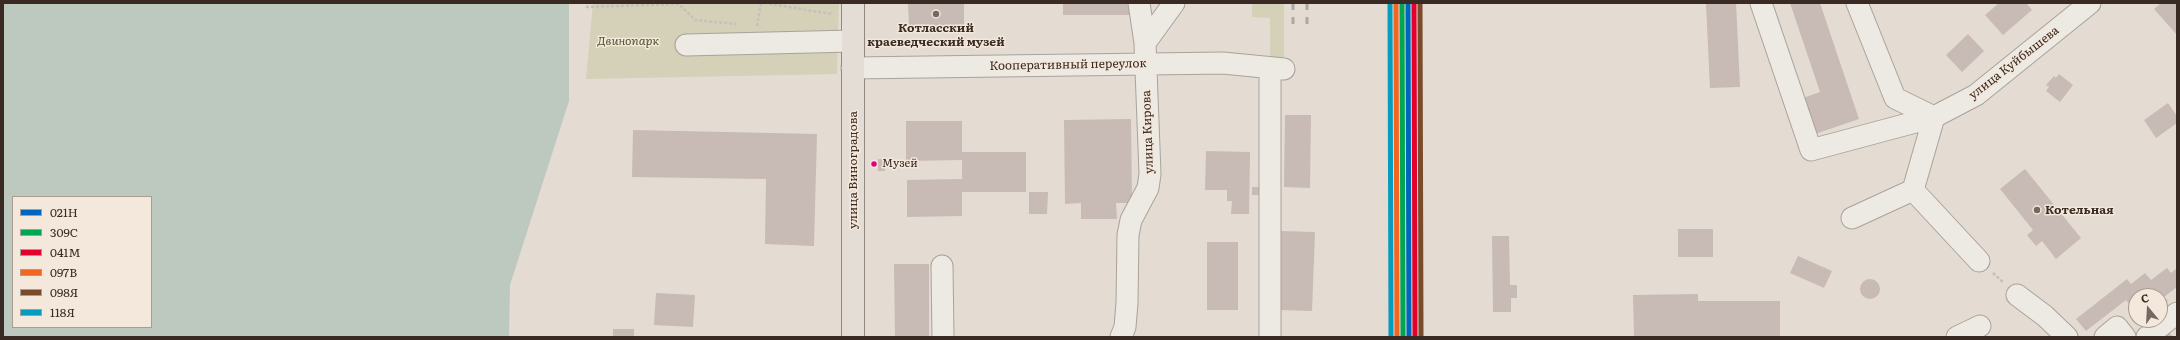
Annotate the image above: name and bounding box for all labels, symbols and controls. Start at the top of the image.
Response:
marker: Котласский краеведческий музей [931,9,941,19]
place label: Котласский краеведческий музей [867,21,1005,49]
street label: улица Куйбышева [1966,23,2062,103]
park label: Двинопарк [597,34,659,48]
street label: Кооперативный переулок [989,56,1147,74]
street label: улица Кирова [1139,90,1157,174]
street label: улица Виноградова [846,111,860,229]
place label: Музей [882,157,918,171]
marker: Музей [869,159,879,169]
legend [12,196,152,328]
text: 021Н [50,203,78,221]
place label: Котельная [2045,203,2114,217]
marker: Котельная [2032,205,2042,215]
text: 309С [50,223,78,241]
text: 041М [50,243,80,261]
text: 097В [50,263,77,281]
text: 098Я [50,283,78,301]
north arrow [2128,288,2168,328]
text: С [2138,289,2151,306]
text: 118Я [50,303,75,321]

